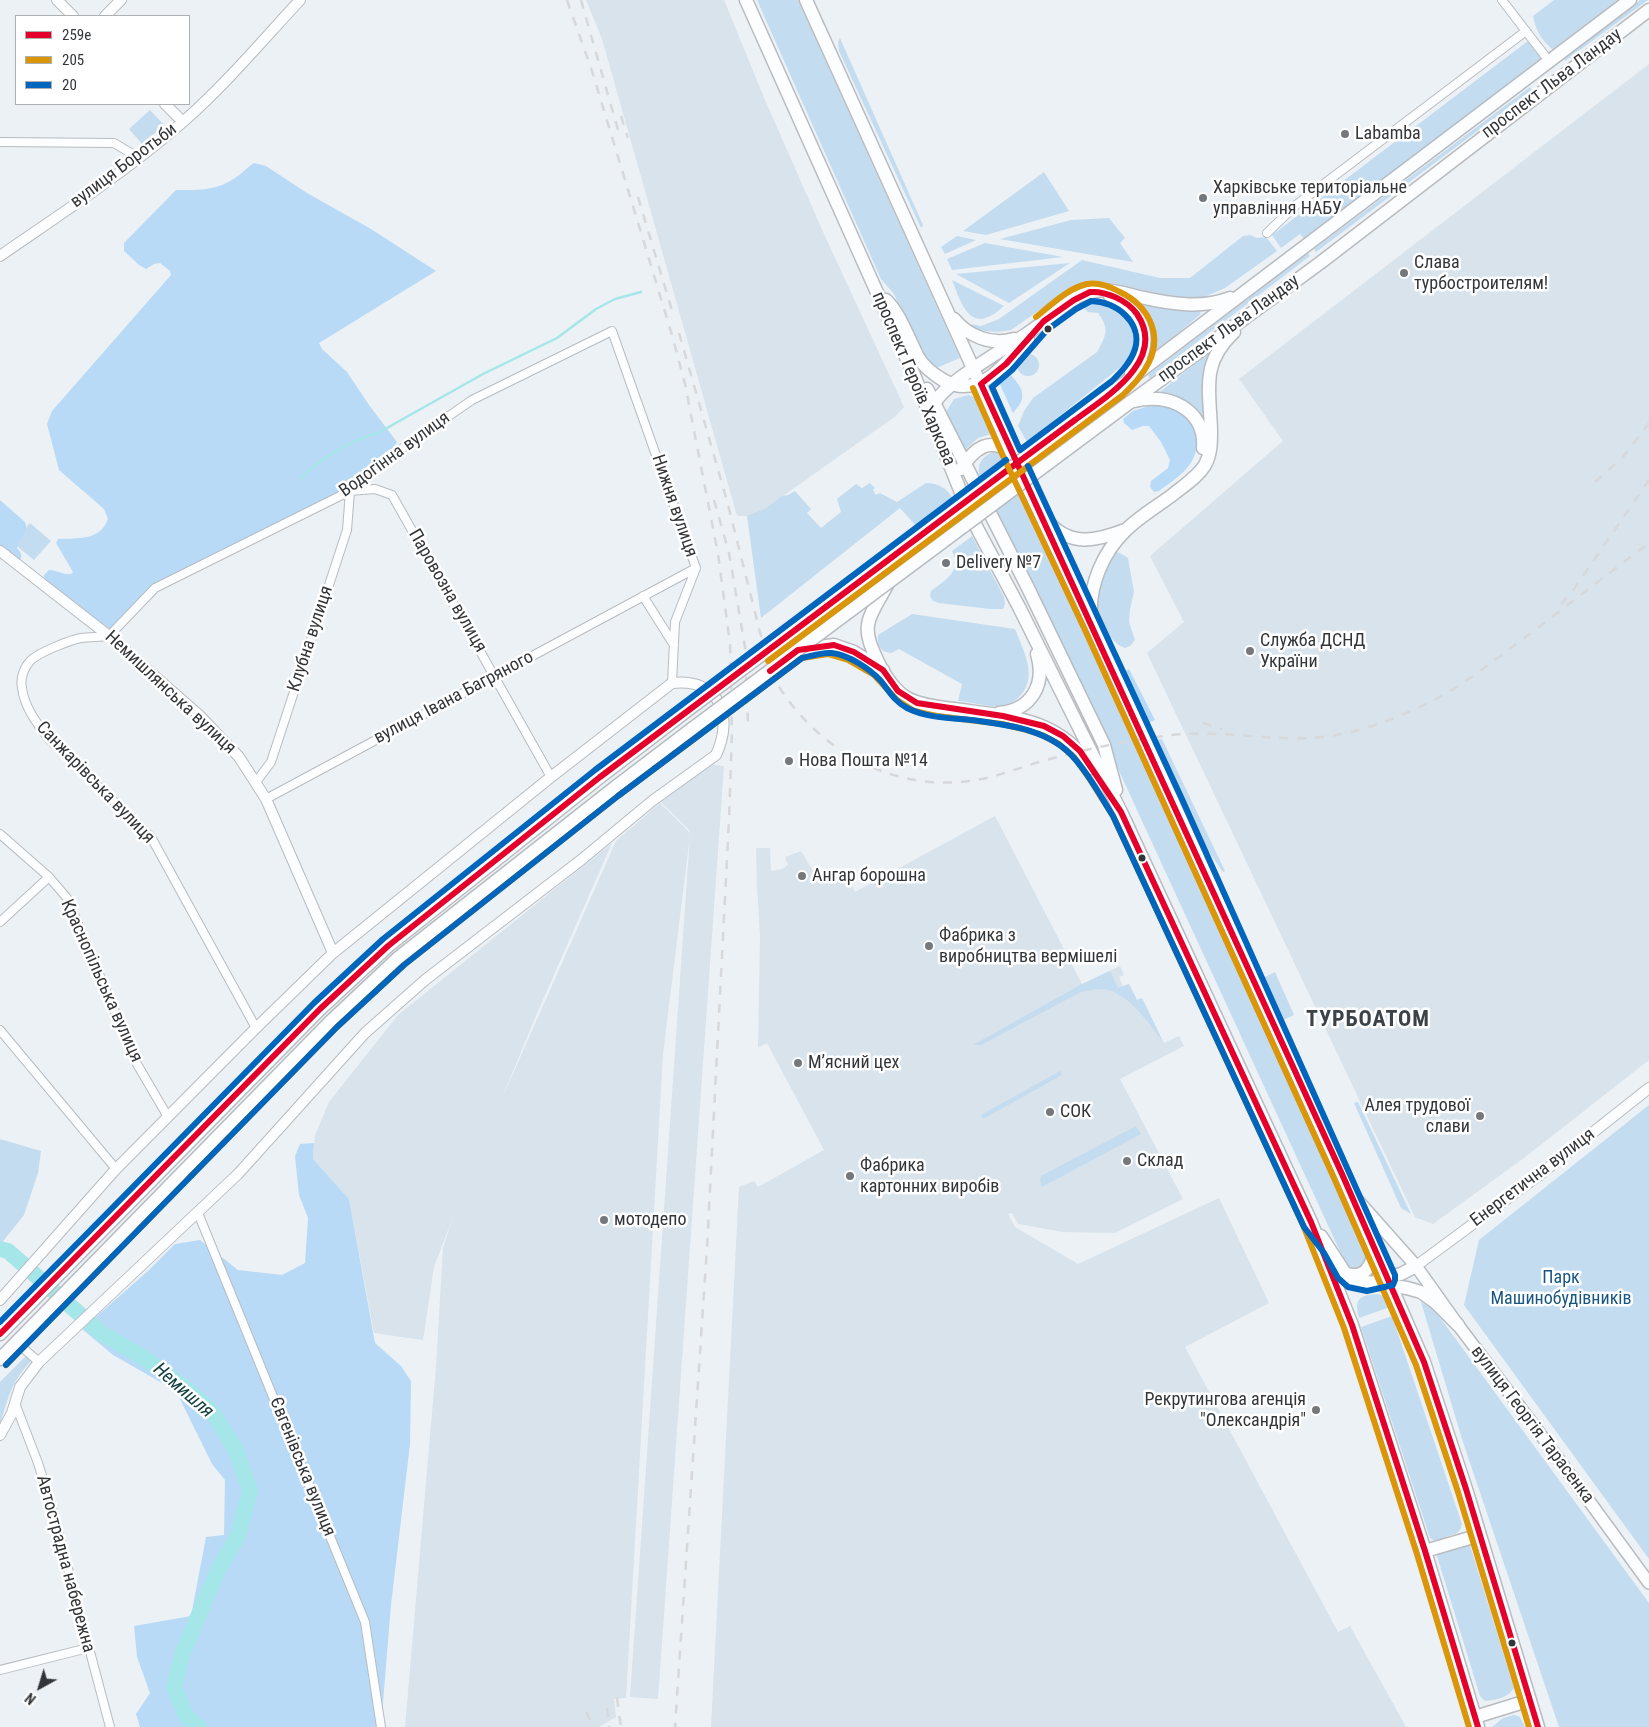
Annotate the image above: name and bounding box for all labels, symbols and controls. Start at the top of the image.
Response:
legend [15,15,190,105]
street label: проспект Льва Ландау [1478,24,1626,144]
text: 259е [62,26,91,44]
text: 205 [62,51,84,69]
text: 20 [62,76,77,94]
street label: вулиця Боротьби [67,119,181,213]
place label: Labamba [1355,123,1421,145]
marker: Labamba [1339,128,1351,140]
place label: Харківське територіальне управління НАБУ [1213,177,1407,220]
marker: Харківське територіальне управління НАБУ [1197,192,1209,204]
place label: Слава турбостроителям! [1414,252,1548,294]
marker: Слава турбостроителям! [1398,267,1410,279]
street label: проспект Льва Ландау [1154,270,1304,388]
street label: проспект Героїв Харкова [867,289,959,469]
unlabelled marker [1043,324,1053,334]
street label: Водогінна вулиця [335,408,455,502]
street label: Нижня вулиця [646,452,702,560]
street label: Паровозна вулиця [403,526,491,656]
place label: Delivery №7 [956,552,1041,574]
marker: Delivery №7 [940,557,952,569]
street label: Клубна вулиця [284,583,338,695]
street label: Немишлянська вулиця [100,627,240,759]
place label: Служба ДСНД України [1260,630,1365,672]
marker: Служба ДСНД України [1244,645,1256,657]
street label: вулиця Івана Багряного [371,647,537,749]
street label: Санжарівська вулиця [31,717,159,849]
place label: Нова Пошта №14 [799,750,928,772]
marker: Нова Пошта №14 [783,755,795,767]
unlabelled marker [1137,853,1147,863]
place label: Ангар борошна [812,865,926,887]
marker: Ангар борошна [796,870,808,882]
street label: Краснопільська вулиця [55,896,147,1066]
place label: Фабрика з виробництва вермішелі [939,925,1117,968]
marker: Фабрика з виробництва вермішелі [923,940,935,952]
district label: ТУРБОАТОМ [1305,1007,1431,1033]
place label: М’ясний цех [808,1052,900,1074]
marker: М’ясний цех [792,1057,804,1069]
place label: Алея трудової слави [1365,1095,1470,1138]
place label: СОК [1060,1101,1091,1123]
marker: СОК [1044,1106,1056,1118]
marker: Алея трудової слави [1474,1110,1486,1122]
street label: Енергетична вулиця [1466,1124,1600,1232]
place label: Склад [1137,1150,1183,1172]
place label: Фабрика картонних виробів [860,1155,999,1198]
marker: Склад [1121,1155,1133,1167]
marker: Фабрика картонних виробів [844,1170,856,1182]
place label: мотодепо [614,1209,686,1231]
marker: мотодепо [598,1214,610,1226]
park label: Парк Машинобудівників [1491,1267,1631,1310]
street label: вулиця Георгія Тарасенка [1466,1342,1598,1508]
water label: Немишля [148,1359,218,1423]
place label: Рекрутингова агенція "Олександрія" [1144,1389,1306,1432]
street label: Євгенівська вулиця [264,1394,340,1540]
marker: Рекрутингова агенція "Олександрія" [1310,1404,1322,1416]
street label: Автострадна набережна [31,1473,99,1655]
unlabelled marker [1507,1638,1517,1648]
north arrow [15,1662,65,1712]
text: N [22,1690,39,1708]

